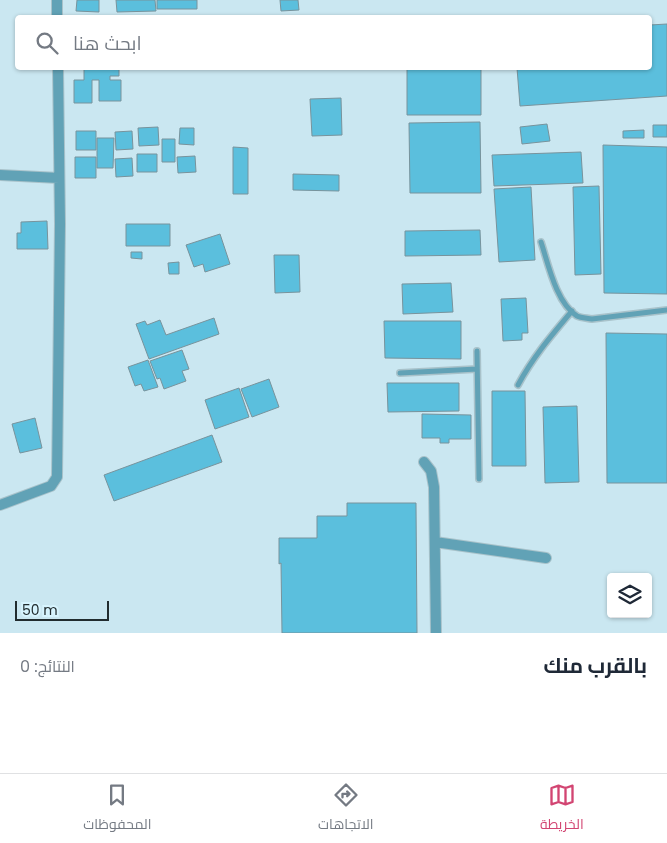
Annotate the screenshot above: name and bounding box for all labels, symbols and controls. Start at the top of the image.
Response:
search box [15,15,652,70]
icon: search [33,29,61,57]
text: ابحث هنا [73,30,142,57]
map controls [607,573,652,618]
button: layers [607,573,652,618]
scale bar [15,598,109,621]
text: 50 m [22,600,58,620]
text: بالقرب منك [543,651,647,680]
text: النتائج: 0 [20,655,75,678]
tab: المحفوظات [83,781,151,837]
tab: الاتجاهات [318,781,373,837]
tab: الخريطة [540,781,584,837]

